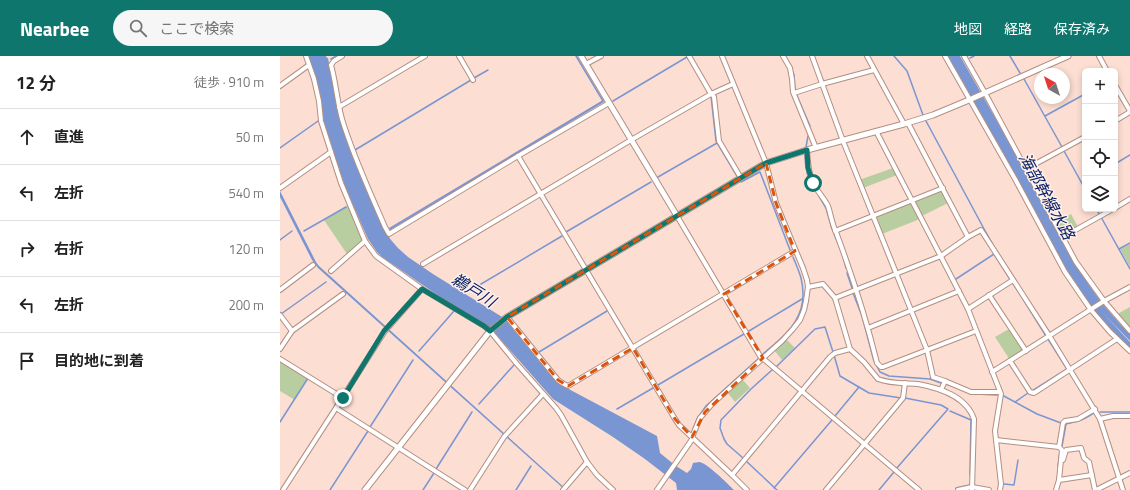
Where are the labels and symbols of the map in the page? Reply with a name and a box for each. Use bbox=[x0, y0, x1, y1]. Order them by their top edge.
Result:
north arrow bbox=[1034, 68, 1070, 104]
water label: 海部幹線水路 bbox=[1013, 148, 1082, 246]
route start bbox=[804, 174, 822, 192]
water label: 鵜戸川 bbox=[447, 267, 502, 314]
route end bbox=[334, 389, 352, 407]

